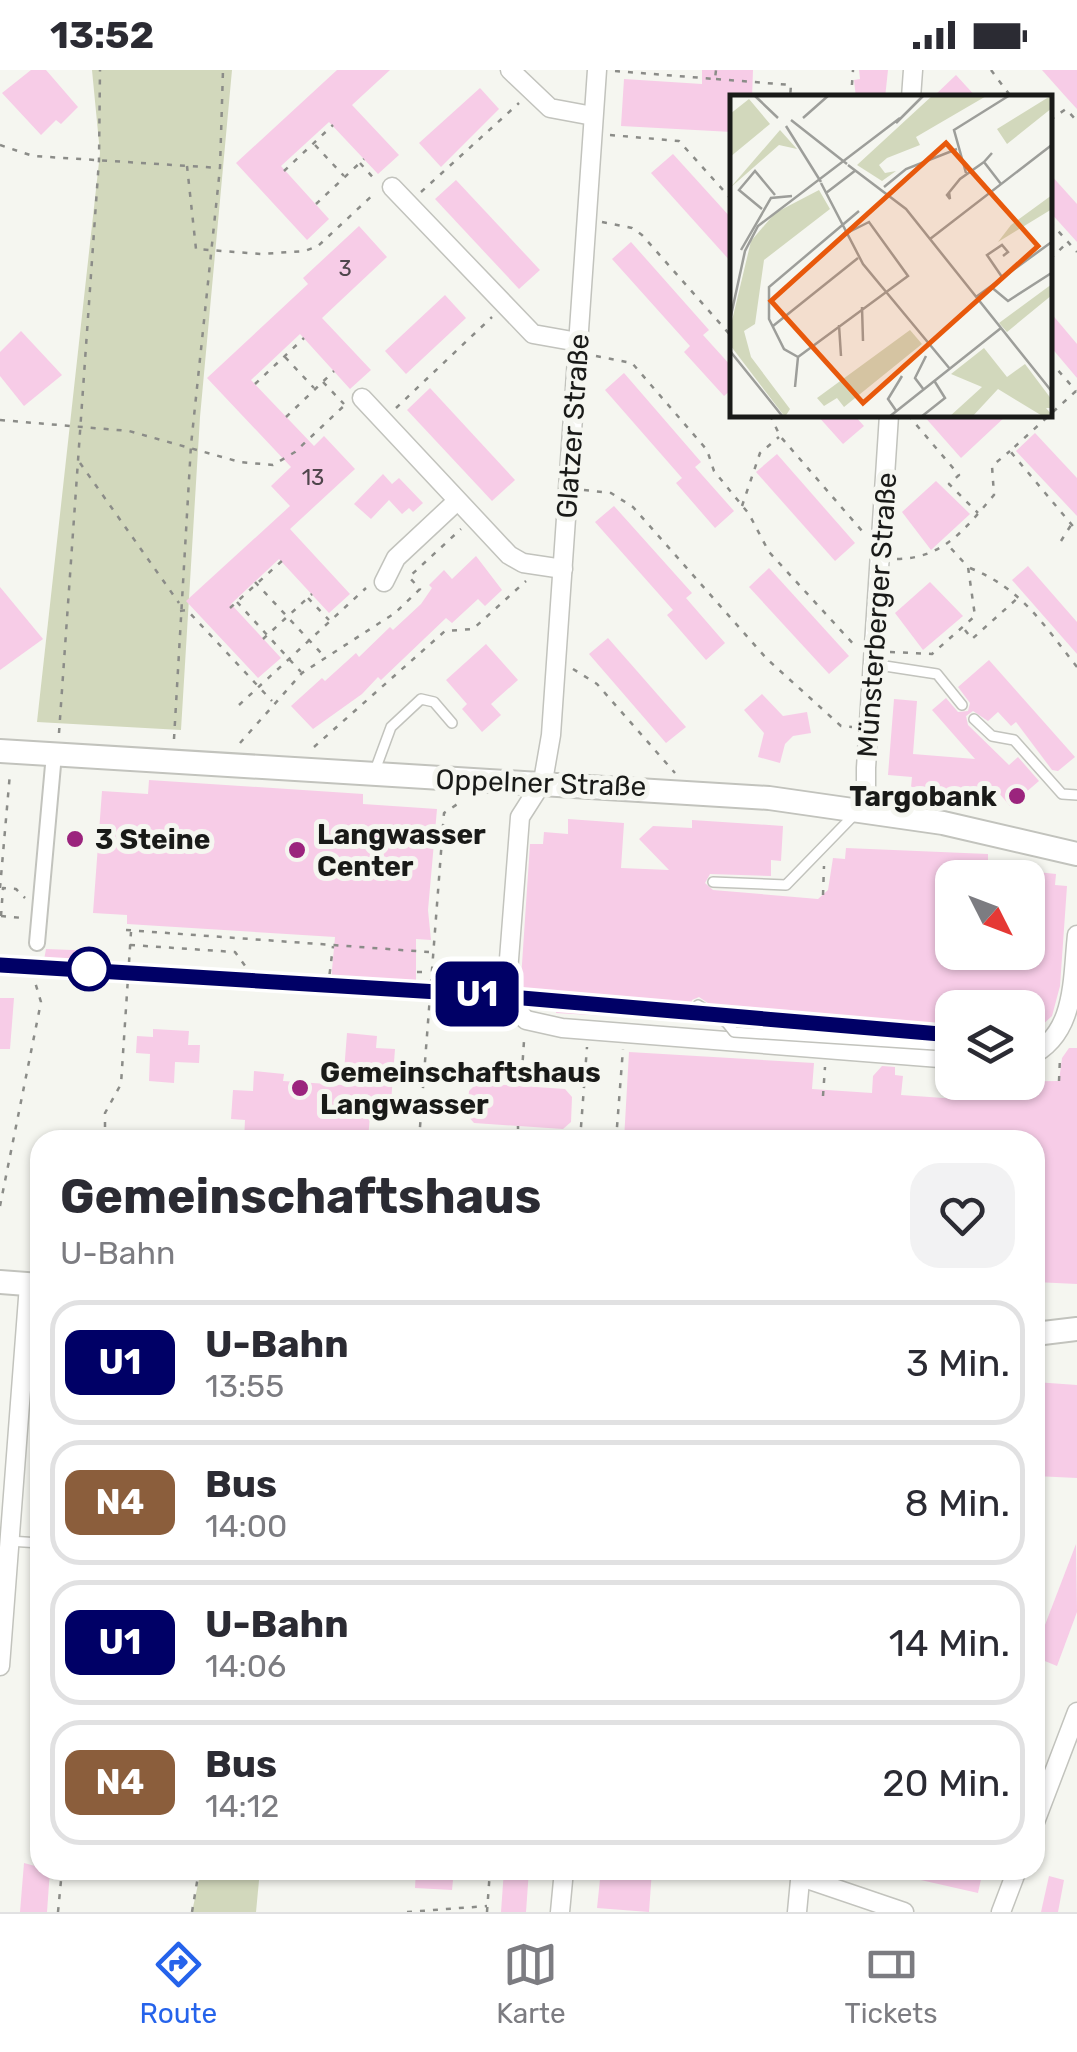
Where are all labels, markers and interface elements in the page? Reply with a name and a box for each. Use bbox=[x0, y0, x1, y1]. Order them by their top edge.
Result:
text: 13:52 bbox=[50, 12, 154, 58]
inset map bbox=[730, 95, 1052, 418]
house number: 3 bbox=[338, 255, 352, 282]
street label: Glatzer Straße bbox=[550, 332, 596, 520]
house number: 13 bbox=[302, 464, 324, 491]
street label: Münsterberger Straße bbox=[851, 471, 903, 759]
street label: Oppelner Straße bbox=[435, 763, 647, 803]
place label: Targobank bbox=[849, 780, 998, 813]
marker: Targobank bbox=[1006, 785, 1028, 807]
place label: Langwasser Center bbox=[317, 818, 486, 883]
place label: 3 Steine bbox=[95, 823, 210, 856]
marker: 3 Steine bbox=[64, 828, 86, 850]
marker: Langwasser Center bbox=[286, 839, 308, 861]
north arrow bbox=[935, 860, 1045, 970]
map controls bbox=[935, 860, 1045, 1100]
unlabelled marker bbox=[68, 948, 110, 990]
line badge: U1 bbox=[432, 962, 522, 1026]
text: U1 bbox=[456, 973, 498, 1015]
button: layers bbox=[935, 990, 1045, 1100]
place label: Gemeinschaftshaus Langwasser bbox=[320, 1056, 601, 1121]
marker: Gemeinschaftshaus Langwasser bbox=[289, 1077, 311, 1099]
button: heart bbox=[910, 1163, 1015, 1268]
text: Gemeinschaftshaus bbox=[60, 1168, 541, 1225]
text: U-Bahn bbox=[60, 1234, 175, 1272]
text: U-Bahn bbox=[205, 1321, 349, 1367]
text: 3 Min. bbox=[906, 1340, 1010, 1386]
text: U1 bbox=[99, 1341, 141, 1383]
text: 13:55 bbox=[205, 1367, 284, 1405]
text: Bus bbox=[205, 1461, 277, 1507]
text: 8 Min. bbox=[905, 1480, 1010, 1526]
text: N4 bbox=[95, 1481, 145, 1523]
text: 14:00 bbox=[205, 1507, 287, 1545]
text: U-Bahn bbox=[205, 1601, 349, 1647]
text: 14 Min. bbox=[889, 1620, 1010, 1666]
text: U1 bbox=[99, 1621, 141, 1663]
text: 14:06 bbox=[205, 1647, 286, 1685]
text: Bus bbox=[205, 1741, 277, 1787]
text: 20 Min. bbox=[882, 1760, 1010, 1806]
text: N4 bbox=[95, 1761, 145, 1803]
text: 14:12 bbox=[205, 1787, 279, 1825]
tab: Route bbox=[139, 1937, 217, 2030]
tab: Karte bbox=[496, 1937, 566, 2030]
tab: Tickets bbox=[845, 1937, 938, 2030]

